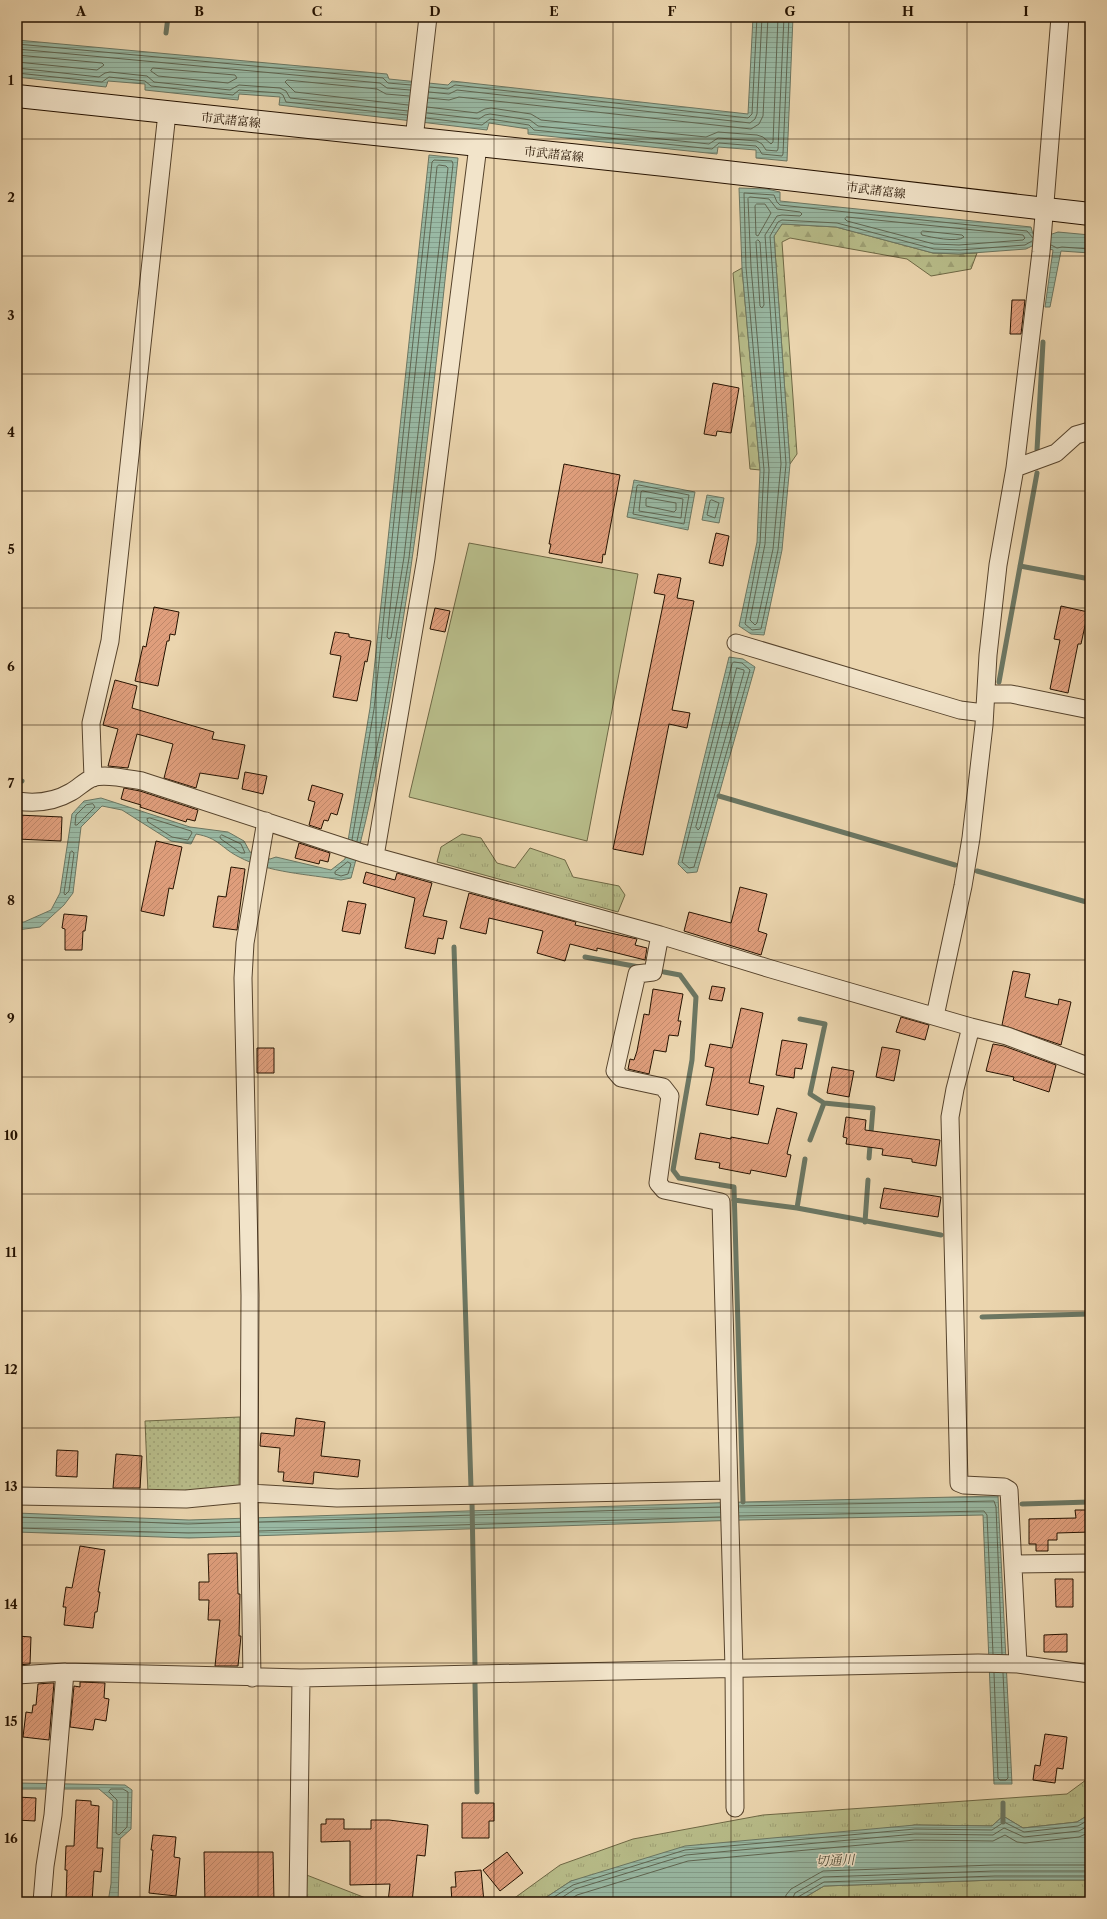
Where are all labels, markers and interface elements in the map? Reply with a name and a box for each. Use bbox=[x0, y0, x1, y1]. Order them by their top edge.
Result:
text: A bbox=[75, 3, 87, 19]
text: B bbox=[194, 3, 204, 19]
text: C bbox=[312, 3, 322, 19]
text: D bbox=[429, 3, 441, 19]
text: E bbox=[549, 3, 559, 19]
text: F bbox=[668, 3, 677, 19]
text: G bbox=[784, 3, 796, 19]
text: H bbox=[902, 3, 914, 19]
text: I bbox=[1023, 3, 1029, 19]
text: 1 bbox=[8, 72, 14, 88]
street label: 市武諸富線 bbox=[200, 109, 262, 131]
street label: 市武諸富線 bbox=[523, 143, 585, 165]
street label: 市武諸富線 bbox=[845, 179, 907, 201]
text: 2 bbox=[7, 189, 15, 205]
text: 3 bbox=[7, 307, 15, 323]
text: 4 bbox=[7, 424, 15, 440]
text: 5 bbox=[7, 541, 15, 557]
text: 6 bbox=[7, 658, 15, 674]
text: 7 bbox=[8, 775, 15, 791]
text: 8 bbox=[7, 892, 15, 908]
text: 9 bbox=[7, 1010, 15, 1026]
text: 10 bbox=[4, 1127, 18, 1143]
text: 11 bbox=[5, 1244, 17, 1260]
text: 12 bbox=[4, 1361, 18, 1377]
text: 13 bbox=[4, 1478, 18, 1494]
text: 14 bbox=[4, 1596, 18, 1612]
text: 15 bbox=[4, 1713, 18, 1729]
text: 16 bbox=[4, 1830, 18, 1846]
water label: 切通川 bbox=[815, 1851, 857, 1869]

